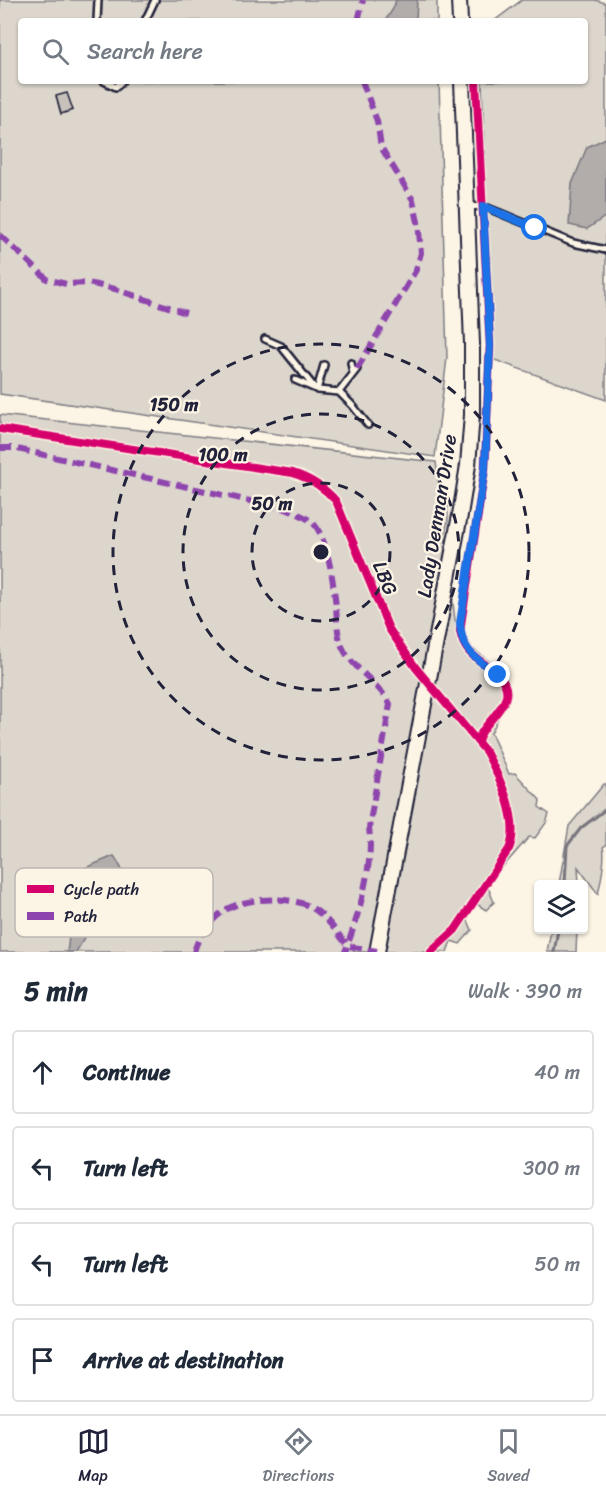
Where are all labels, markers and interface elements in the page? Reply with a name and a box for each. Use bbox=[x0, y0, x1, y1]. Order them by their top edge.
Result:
search box bbox=[18, 18, 588, 84]
text: Search here bbox=[87, 32, 203, 71]
icon: search bbox=[39, 35, 72, 68]
route start bbox=[521, 214, 547, 240]
text: 150 m bbox=[150, 389, 198, 421]
street label: Lady Denman Drive bbox=[407, 432, 467, 600]
text: 100 m bbox=[199, 439, 248, 471]
text: 50 m bbox=[252, 488, 293, 520]
centre of rings bbox=[311, 542, 331, 562]
street label: LBG bbox=[362, 555, 408, 601]
route end bbox=[484, 661, 510, 687]
legend bbox=[15, 868, 213, 937]
text: Cycle path bbox=[64, 875, 139, 904]
map controls bbox=[534, 880, 588, 934]
button: layers bbox=[534, 880, 588, 934]
text: Path bbox=[64, 902, 97, 931]
text: 5 min bbox=[24, 968, 88, 1014]
text: Walk · 390 m bbox=[468, 974, 582, 1009]
text: Continue bbox=[83, 1053, 171, 1092]
text: 40 m bbox=[534, 1055, 580, 1090]
icon: ahead bbox=[26, 1056, 59, 1089]
text: Turn left bbox=[83, 1149, 168, 1188]
text: 300 m bbox=[523, 1151, 580, 1186]
icon: left bbox=[26, 1152, 59, 1185]
text: Turn left bbox=[83, 1245, 168, 1284]
text: 50 m bbox=[535, 1247, 580, 1282]
icon: left bbox=[26, 1248, 59, 1281]
text: Arrive at destination bbox=[83, 1341, 284, 1380]
icon: arrive bbox=[26, 1344, 59, 1377]
tab: Map bbox=[77, 1425, 110, 1490]
tab: Directions bbox=[263, 1425, 334, 1490]
tab: Saved bbox=[487, 1425, 529, 1490]

